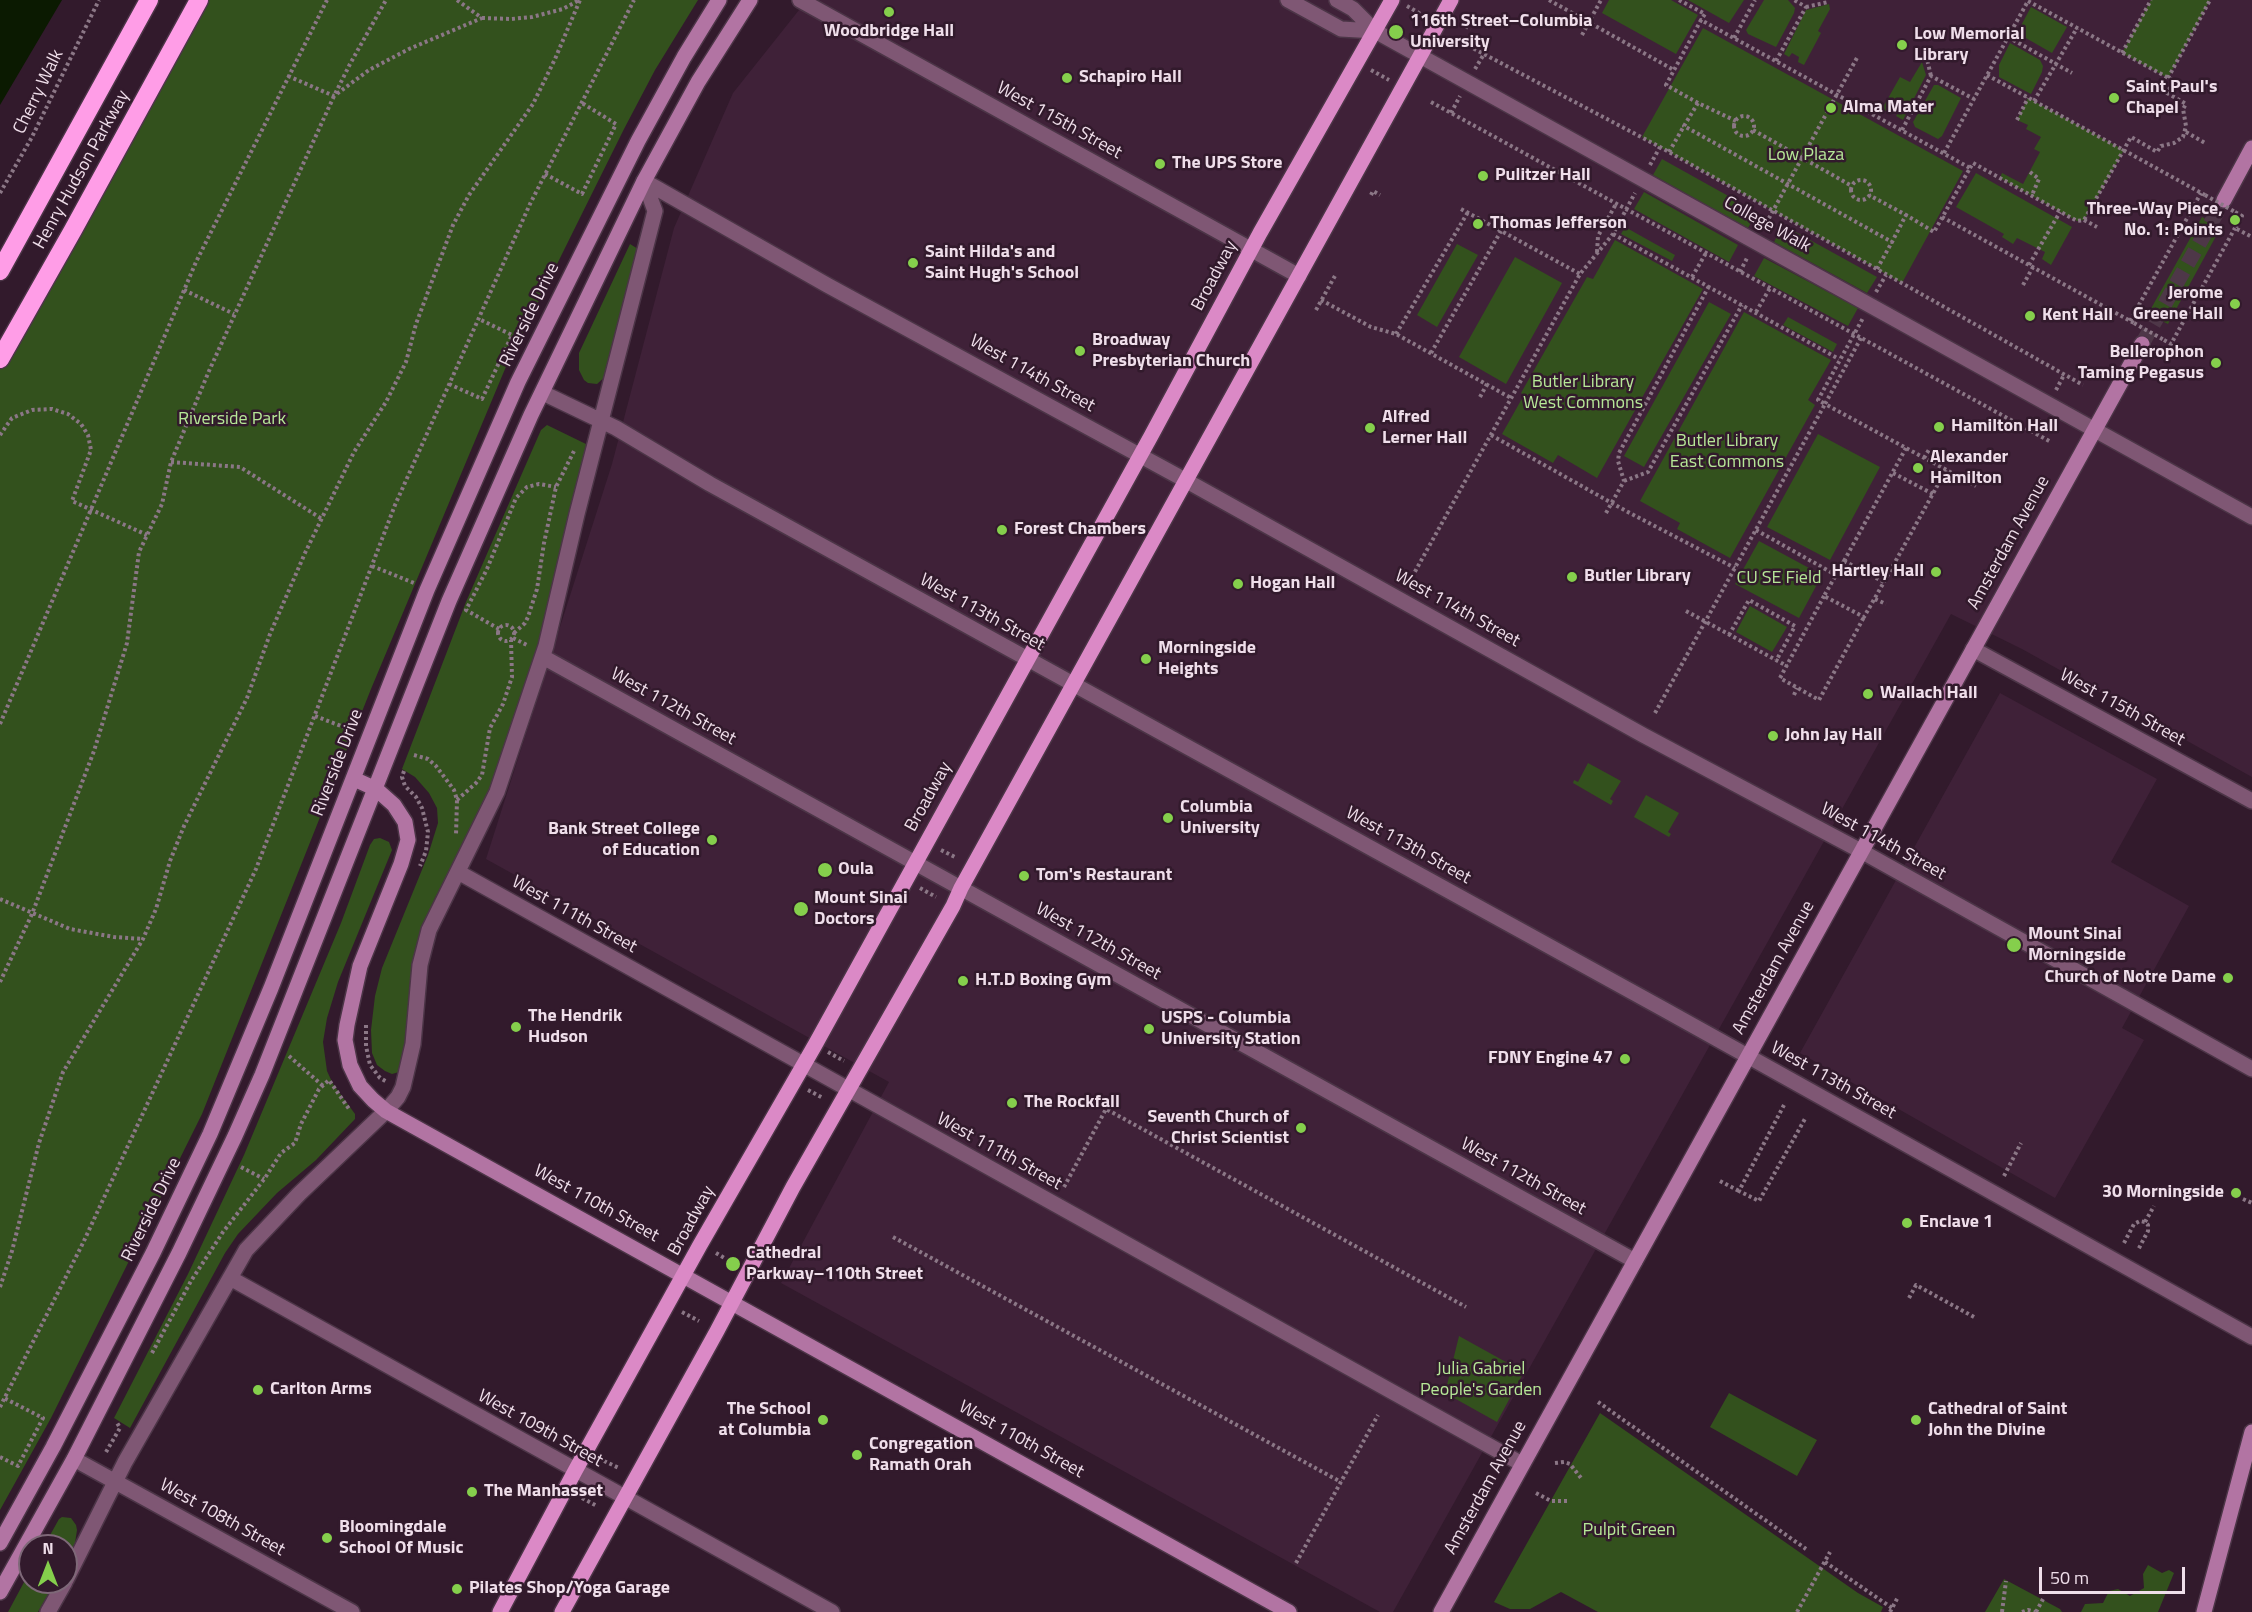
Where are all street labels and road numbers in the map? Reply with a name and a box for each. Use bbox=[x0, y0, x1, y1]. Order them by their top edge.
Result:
street label: Cherry Walk bbox=[9, 46, 69, 138]
street label: West 115th Street bbox=[993, 78, 1125, 164]
street label: Henry Hudson Parkway bbox=[29, 87, 135, 253]
street label: College Walk bbox=[1720, 192, 1814, 258]
street label: Broadway bbox=[1188, 237, 1242, 315]
street label: Riverside Drive bbox=[496, 259, 564, 371]
street label: West 114th Street bbox=[966, 331, 1098, 417]
street label: Amsterdam Avenue bbox=[1963, 472, 2055, 614]
street label: West 114th Street bbox=[1391, 566, 1523, 652]
street label: West 113th Street bbox=[916, 570, 1048, 656]
street label: West 112th Street bbox=[607, 664, 739, 750]
street label: West 115th Street bbox=[2056, 665, 2188, 751]
street label: Riverside Drive bbox=[308, 706, 368, 820]
street label: Broadway bbox=[901, 758, 957, 836]
street label: West 114th Street bbox=[1817, 799, 1949, 885]
street label: West 113th Street bbox=[1342, 803, 1474, 889]
street label: West 111th Street bbox=[508, 872, 640, 958]
street label: Amsterdam Avenue bbox=[1728, 897, 1820, 1039]
street label: West 112th Street bbox=[1032, 899, 1164, 985]
street label: West 113th Street bbox=[1767, 1038, 1899, 1124]
street label: West 111th Street bbox=[933, 1109, 1065, 1195]
street label: West 112th Street bbox=[1457, 1134, 1589, 1220]
street label: Riverside Drive bbox=[118, 1154, 186, 1266]
street label: West 110th Street bbox=[530, 1161, 662, 1247]
street label: Broadway bbox=[664, 1182, 720, 1260]
street label: West 109th Street bbox=[474, 1386, 606, 1472]
street label: West 110th Street bbox=[955, 1397, 1087, 1483]
street label: Amsterdam Avenue bbox=[1440, 1417, 1532, 1559]
street label: West 108th Street bbox=[156, 1475, 288, 1561]

